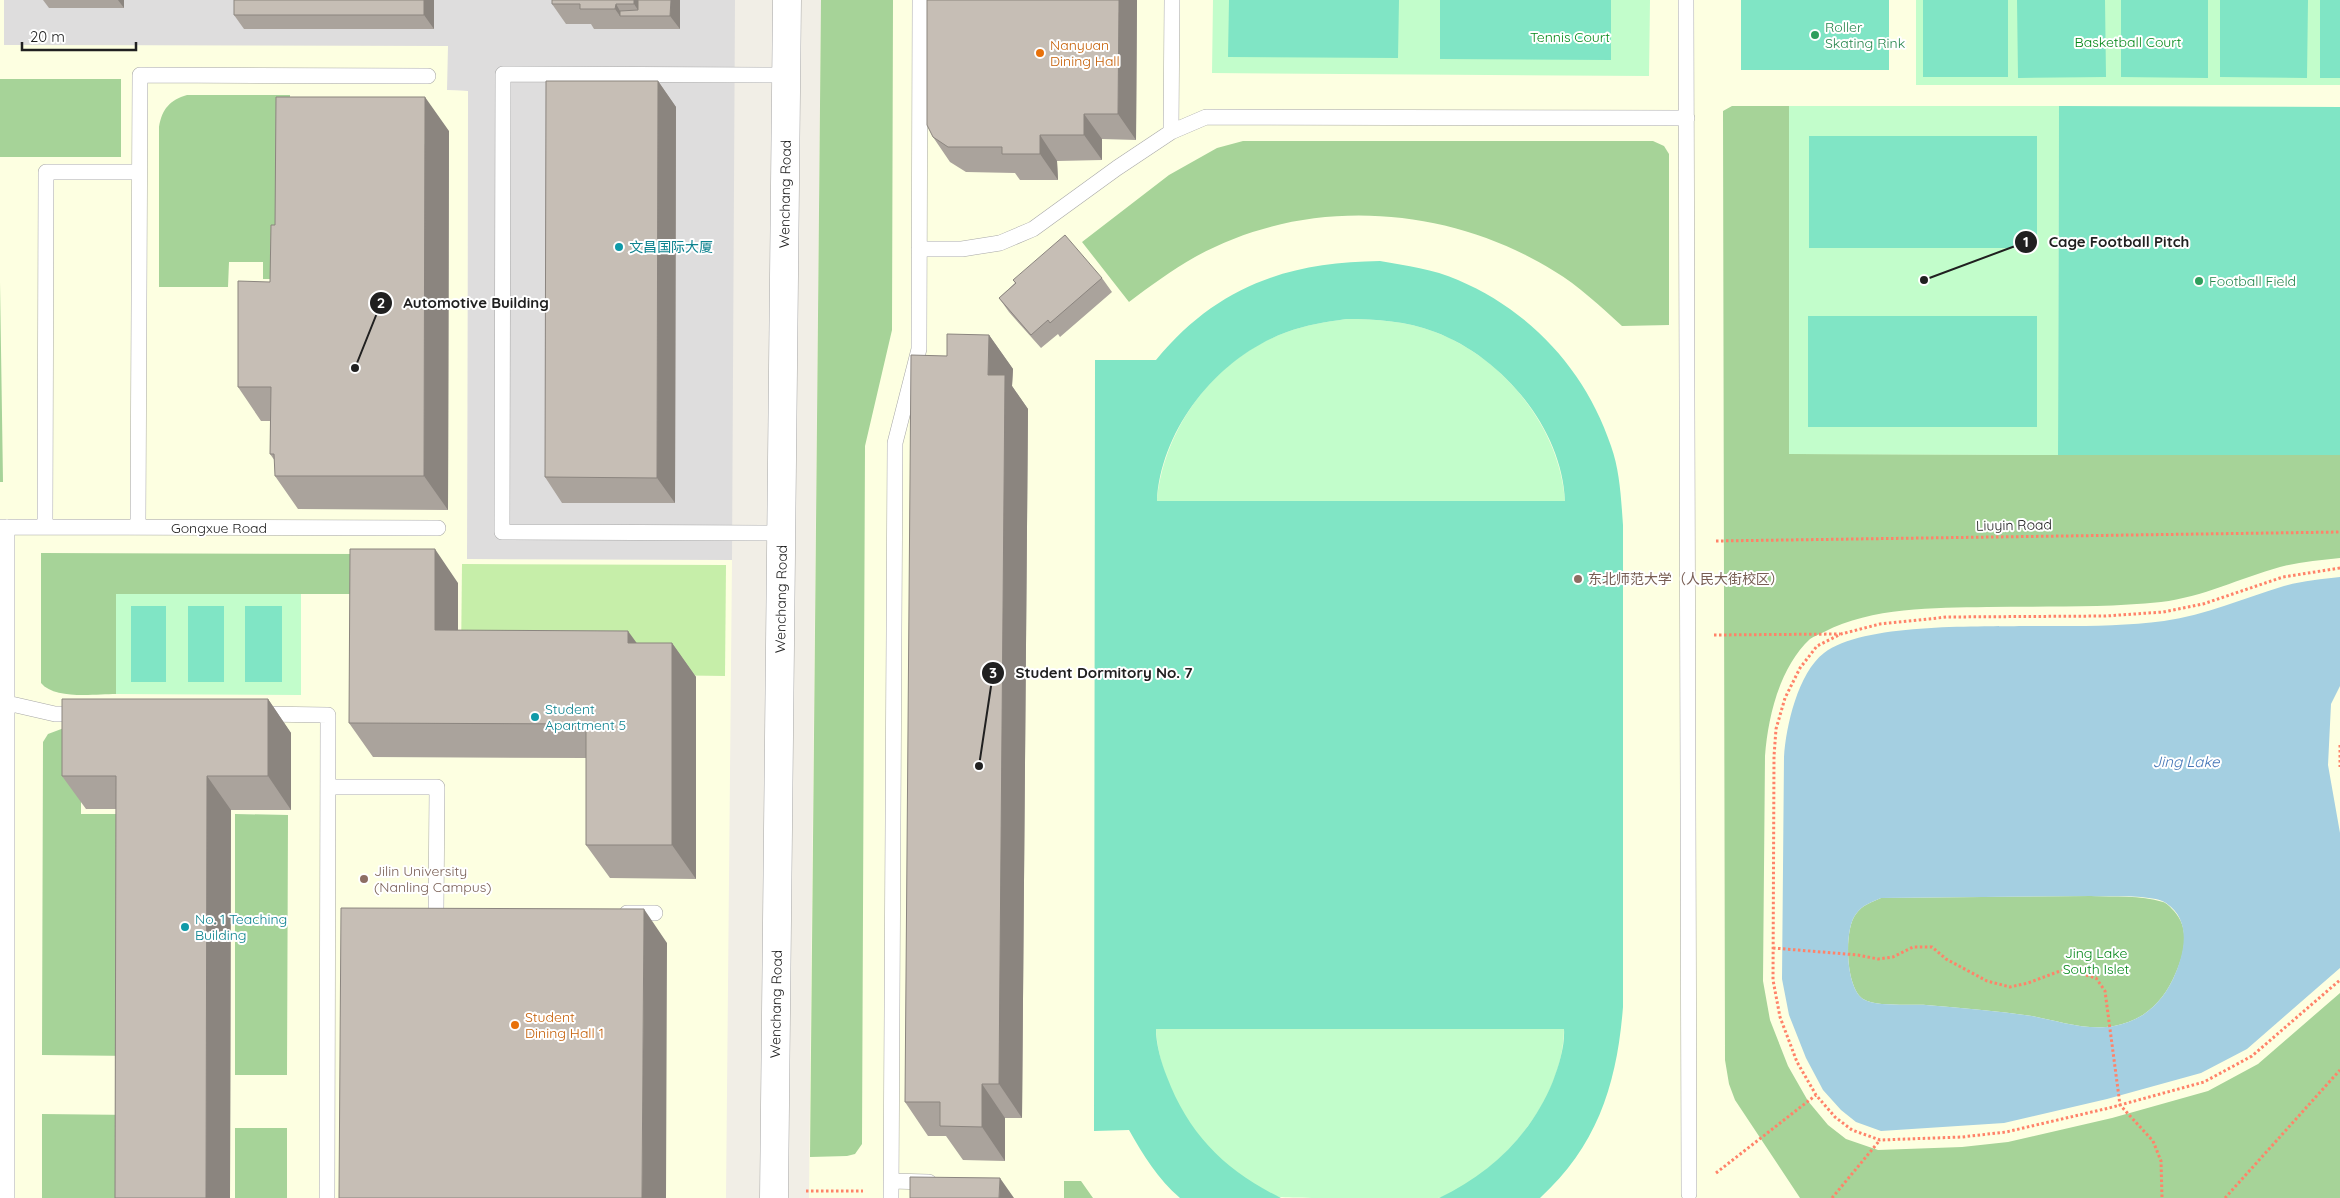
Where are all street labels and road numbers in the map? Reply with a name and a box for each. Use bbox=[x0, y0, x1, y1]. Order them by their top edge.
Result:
street label: Wenchang Road bbox=[775, 140, 795, 248]
street label: Liuyin Road bbox=[1976, 515, 2052, 535]
street label: Gongxue Road bbox=[171, 519, 267, 537]
street label: Wenchang Road bbox=[771, 545, 791, 653]
street label: Wenchang Road bbox=[766, 950, 786, 1058]

